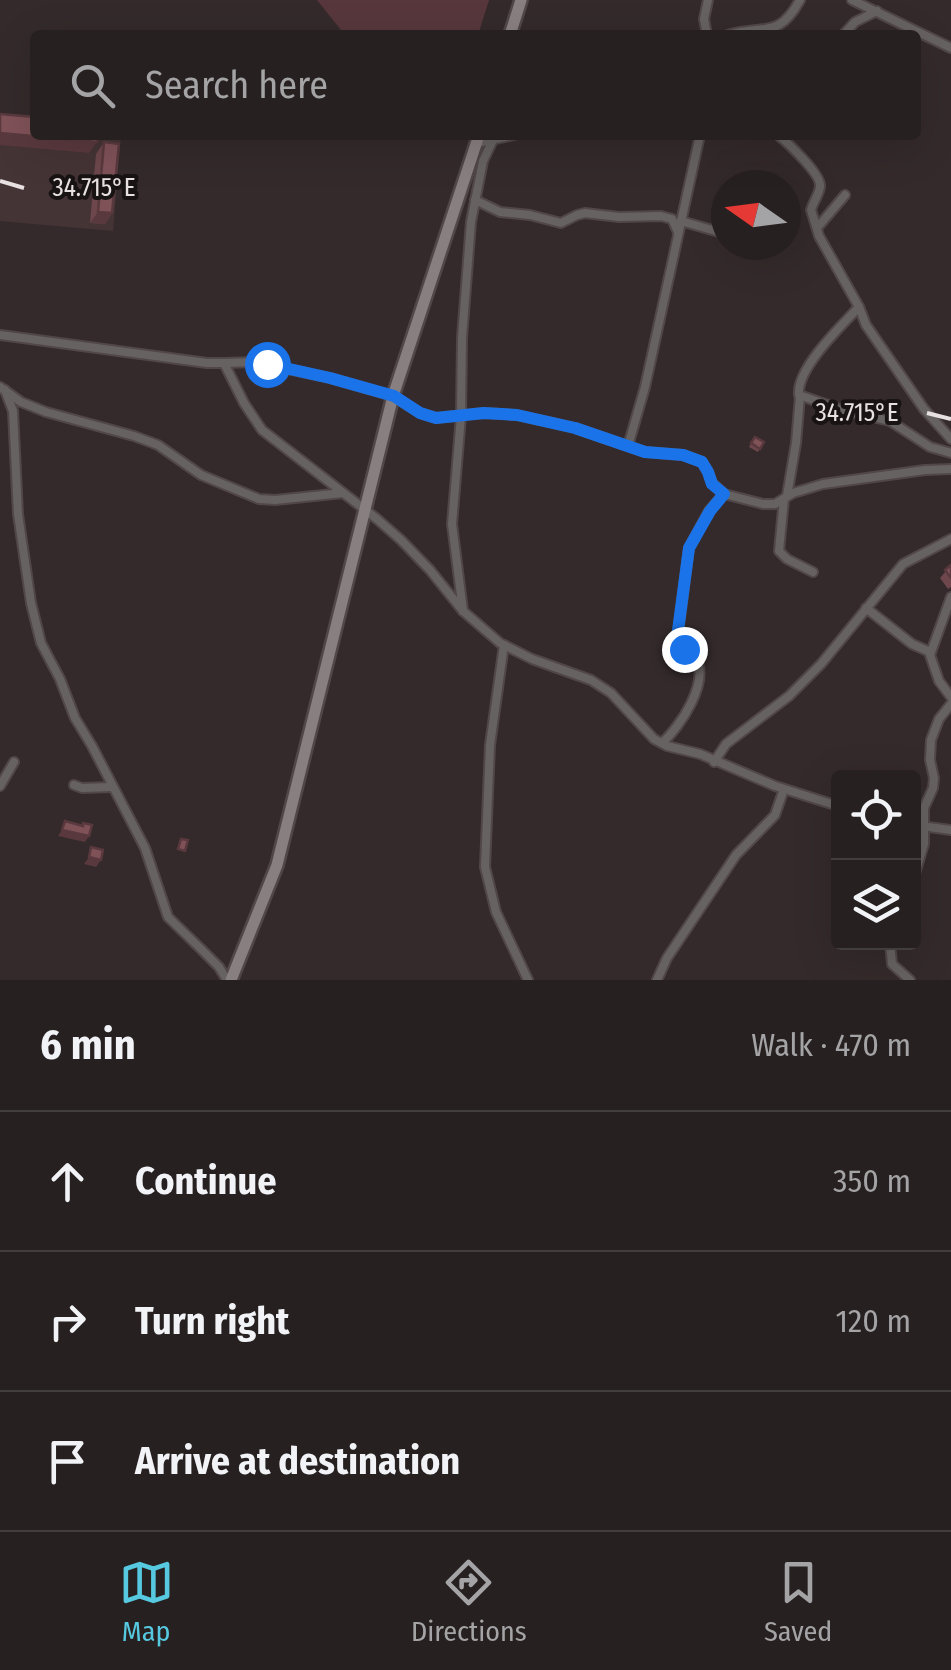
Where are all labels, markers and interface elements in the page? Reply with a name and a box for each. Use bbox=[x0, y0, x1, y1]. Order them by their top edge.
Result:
search box bbox=[30, 30, 921, 140]
icon: search bbox=[65, 58, 120, 113]
text: Search here bbox=[145, 62, 328, 108]
north arrow bbox=[711, 170, 801, 260]
text: 34.715°E bbox=[53, 173, 135, 203]
route start bbox=[245, 342, 291, 388]
text: 34.715°E bbox=[816, 398, 898, 428]
route end bbox=[662, 627, 708, 673]
map controls bbox=[831, 770, 921, 950]
button: locate bbox=[831, 770, 921, 860]
button: layers bbox=[831, 860, 921, 950]
text: 6 min bbox=[40, 1020, 136, 1070]
text: Walk · 470 m bbox=[751, 1026, 911, 1064]
icon: ahead bbox=[40, 1154, 95, 1209]
text: Continue bbox=[135, 1158, 276, 1204]
text: 350 m bbox=[833, 1162, 911, 1200]
icon: right bbox=[40, 1294, 95, 1349]
text: Turn right bbox=[135, 1298, 289, 1344]
text: 120 m bbox=[836, 1302, 911, 1340]
icon: arrive bbox=[40, 1434, 95, 1489]
text: Arrive at destination bbox=[135, 1438, 460, 1484]
tab: Map bbox=[119, 1555, 174, 1648]
tab: Directions bbox=[411, 1555, 527, 1648]
tab: Saved bbox=[764, 1555, 832, 1648]

